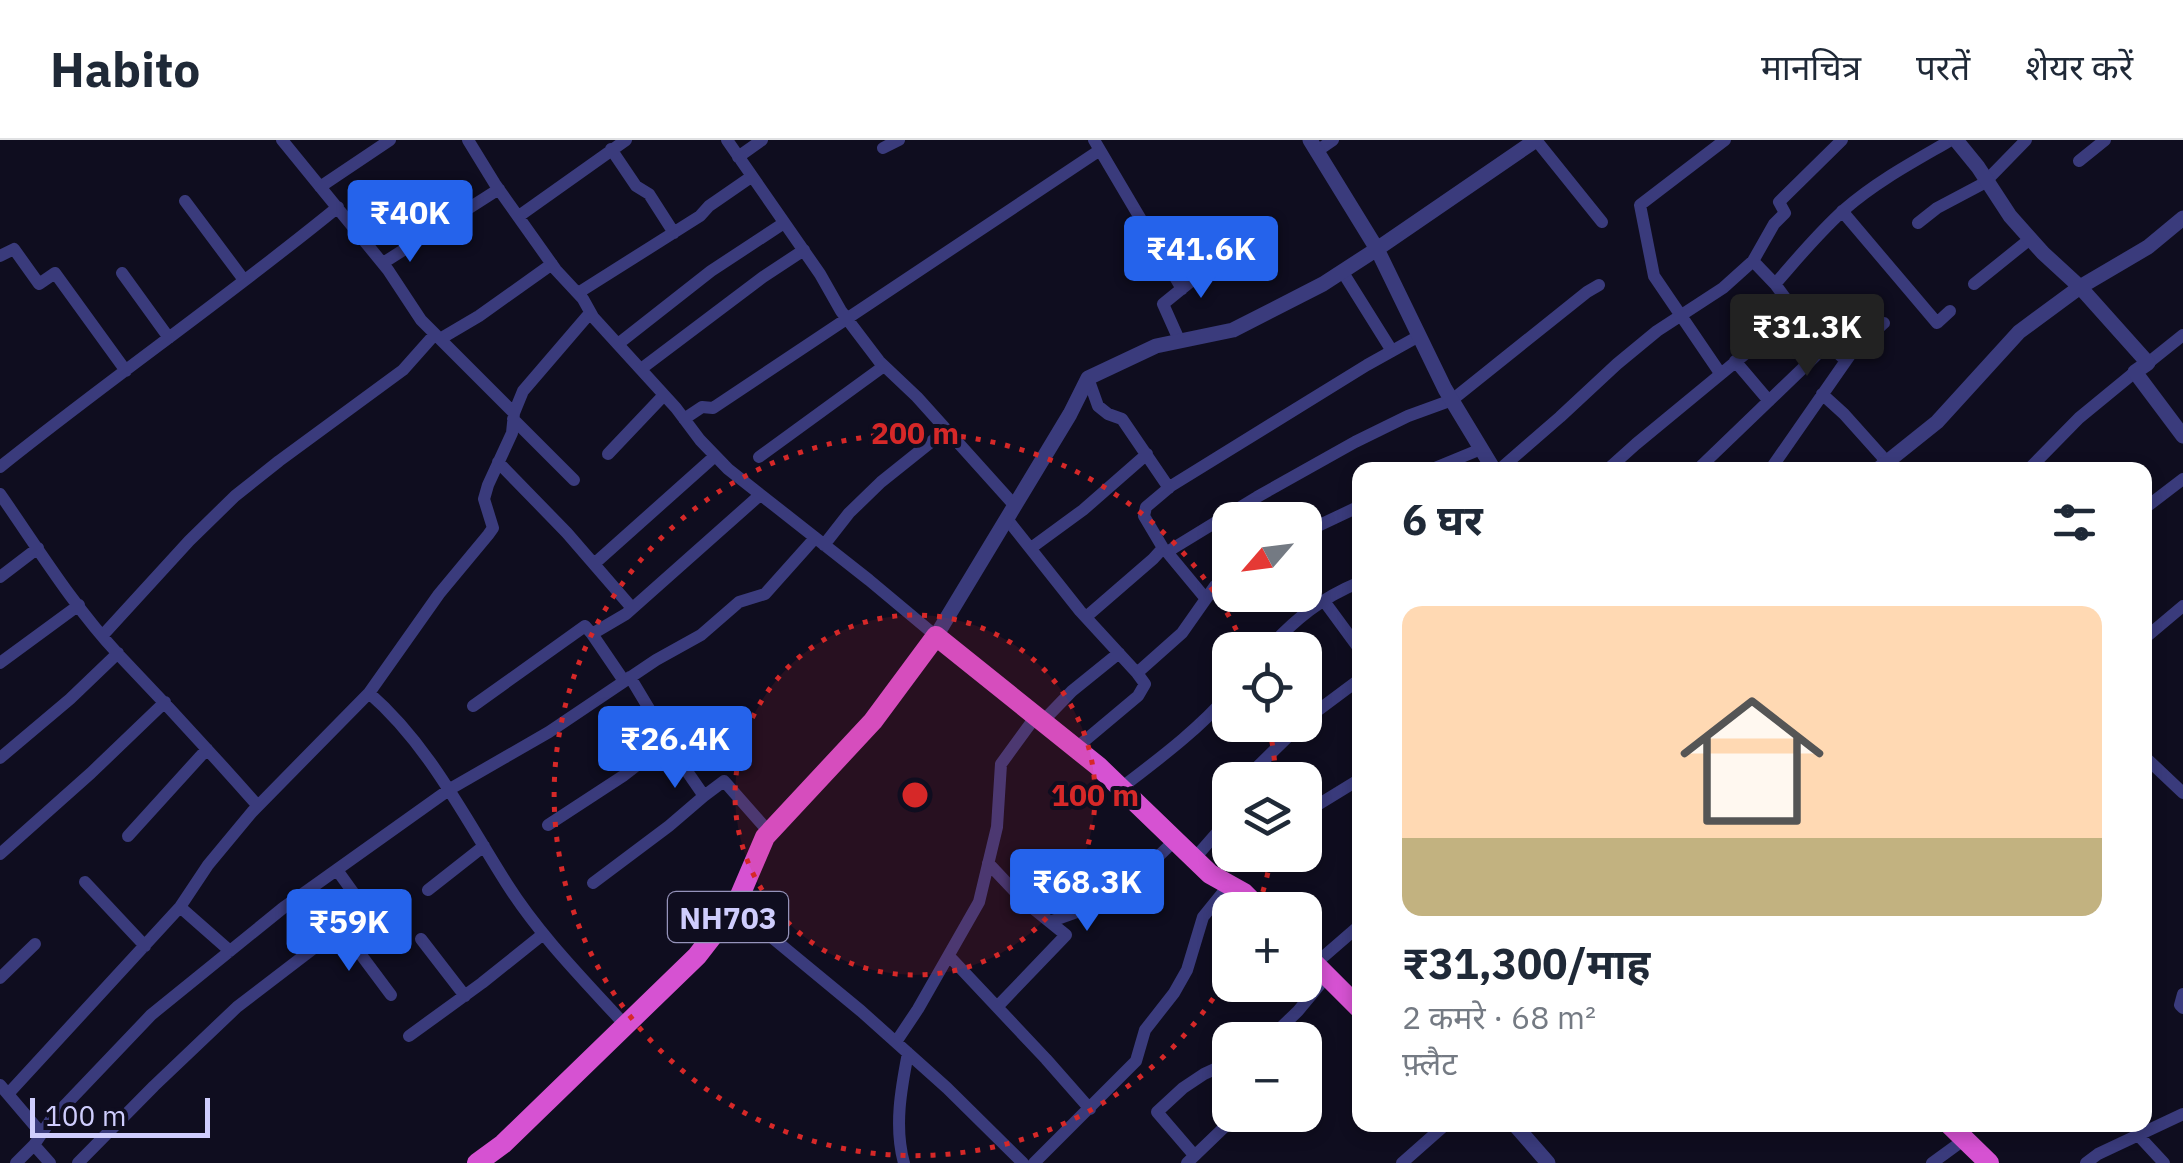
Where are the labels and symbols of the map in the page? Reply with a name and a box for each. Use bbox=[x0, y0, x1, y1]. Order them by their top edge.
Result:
pin: ₹40K bbox=[351, 180, 469, 265]
pin: ₹41.6K bbox=[1120, 216, 1282, 301]
pin: ₹31.3K bbox=[1726, 294, 1888, 379]
text: 200 m bbox=[871, 413, 959, 452]
north arrow bbox=[1212, 502, 1322, 612]
pin: ₹26.4K bbox=[594, 706, 756, 791]
text: 100 m bbox=[1051, 775, 1139, 814]
centre of rings bbox=[897, 777, 933, 813]
pin: ₹68.3K bbox=[1006, 849, 1168, 934]
pin: ₹59K bbox=[290, 889, 408, 974]
road number: NH703 bbox=[668, 892, 788, 942]
scale bar bbox=[30, 1093, 210, 1138]

